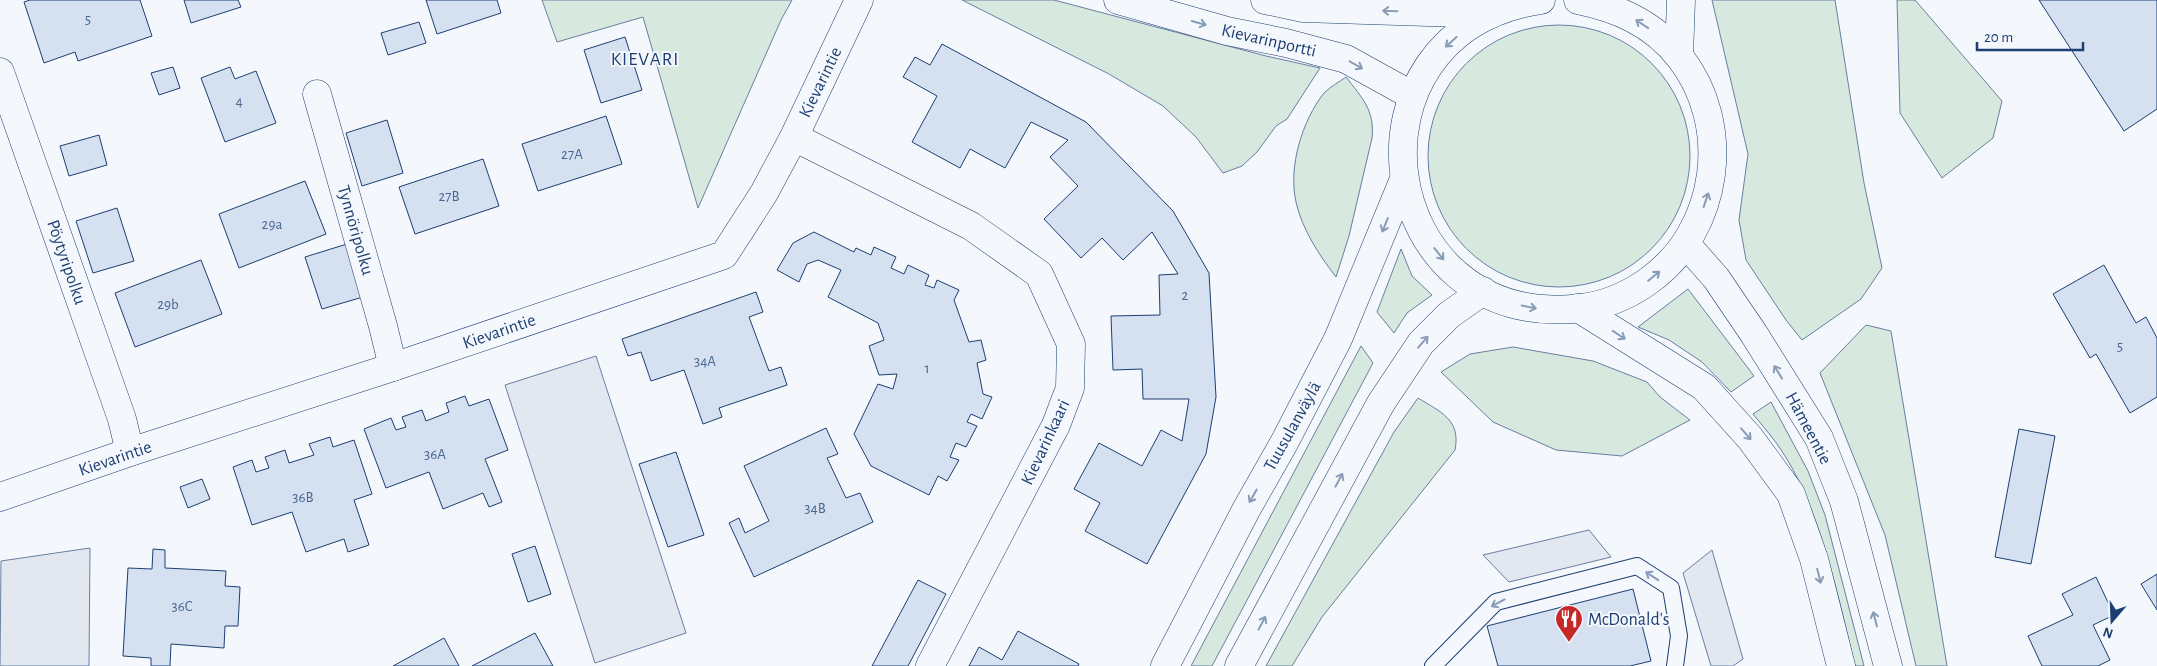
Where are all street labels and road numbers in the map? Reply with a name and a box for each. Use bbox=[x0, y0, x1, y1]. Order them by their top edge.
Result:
street label: Kievarinportti bbox=[1220, 21, 1318, 61]
street label: Kievarintie bbox=[796, 44, 846, 120]
street label: Tynnöripolku bbox=[334, 183, 376, 277]
street label: Pöytyripolku bbox=[43, 218, 89, 307]
street label: Kievarintie bbox=[461, 311, 538, 353]
street label: Tuusulanväylä bbox=[1261, 379, 1325, 474]
street label: Hämeentie bbox=[1782, 389, 1835, 467]
street label: Kievarinkaari bbox=[1018, 397, 1073, 488]
street label: Kievarintie bbox=[77, 438, 154, 480]

